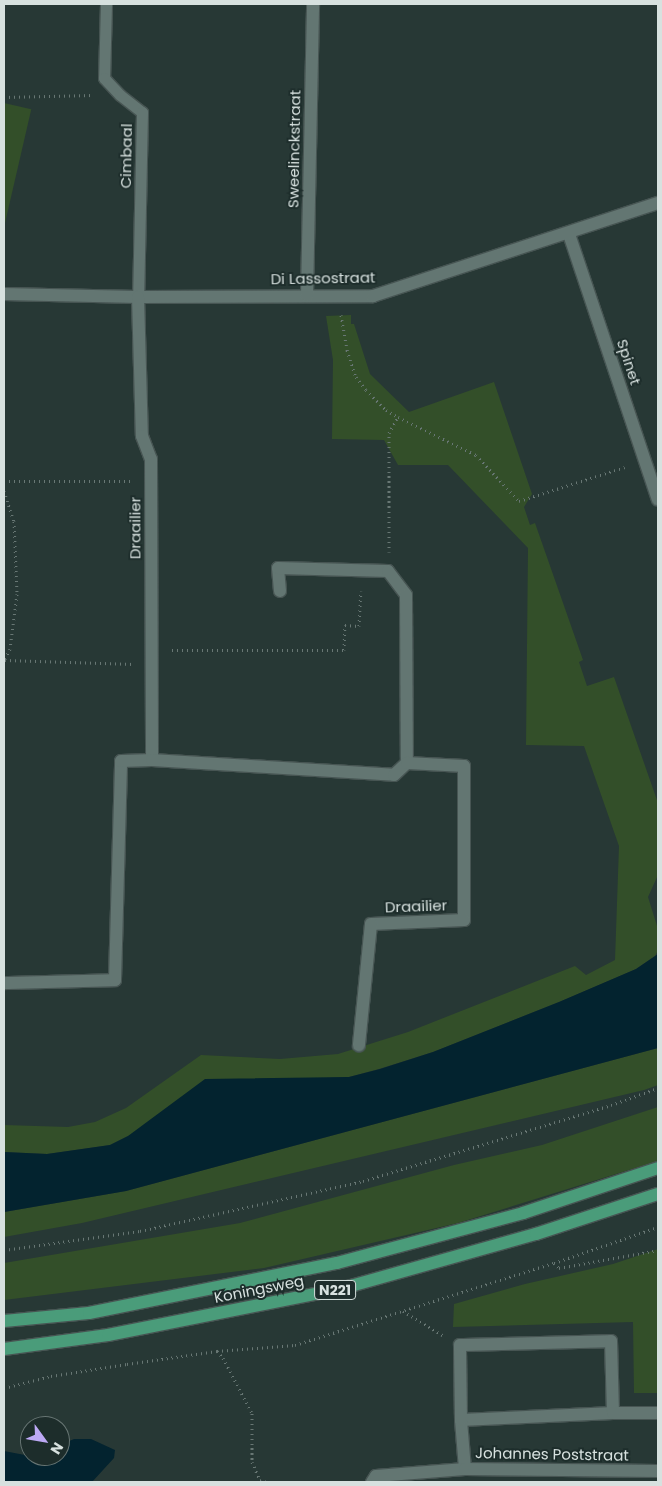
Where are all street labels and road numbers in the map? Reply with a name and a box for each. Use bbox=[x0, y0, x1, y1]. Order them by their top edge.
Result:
street label: Sweelinckstraat bbox=[284, 90, 304, 208]
street label: Cimbaal bbox=[116, 123, 136, 189]
street label: Di Lassostraat bbox=[270, 268, 376, 288]
street label: Spinet bbox=[613, 337, 645, 387]
street label: Draailier bbox=[126, 497, 144, 559]
street label: Draailier bbox=[384, 896, 448, 916]
street label: Koningsweg bbox=[213, 1271, 305, 1307]
road number: N221 bbox=[314, 1278, 356, 1302]
street label: Johannes Poststraat bbox=[475, 1444, 629, 1464]

